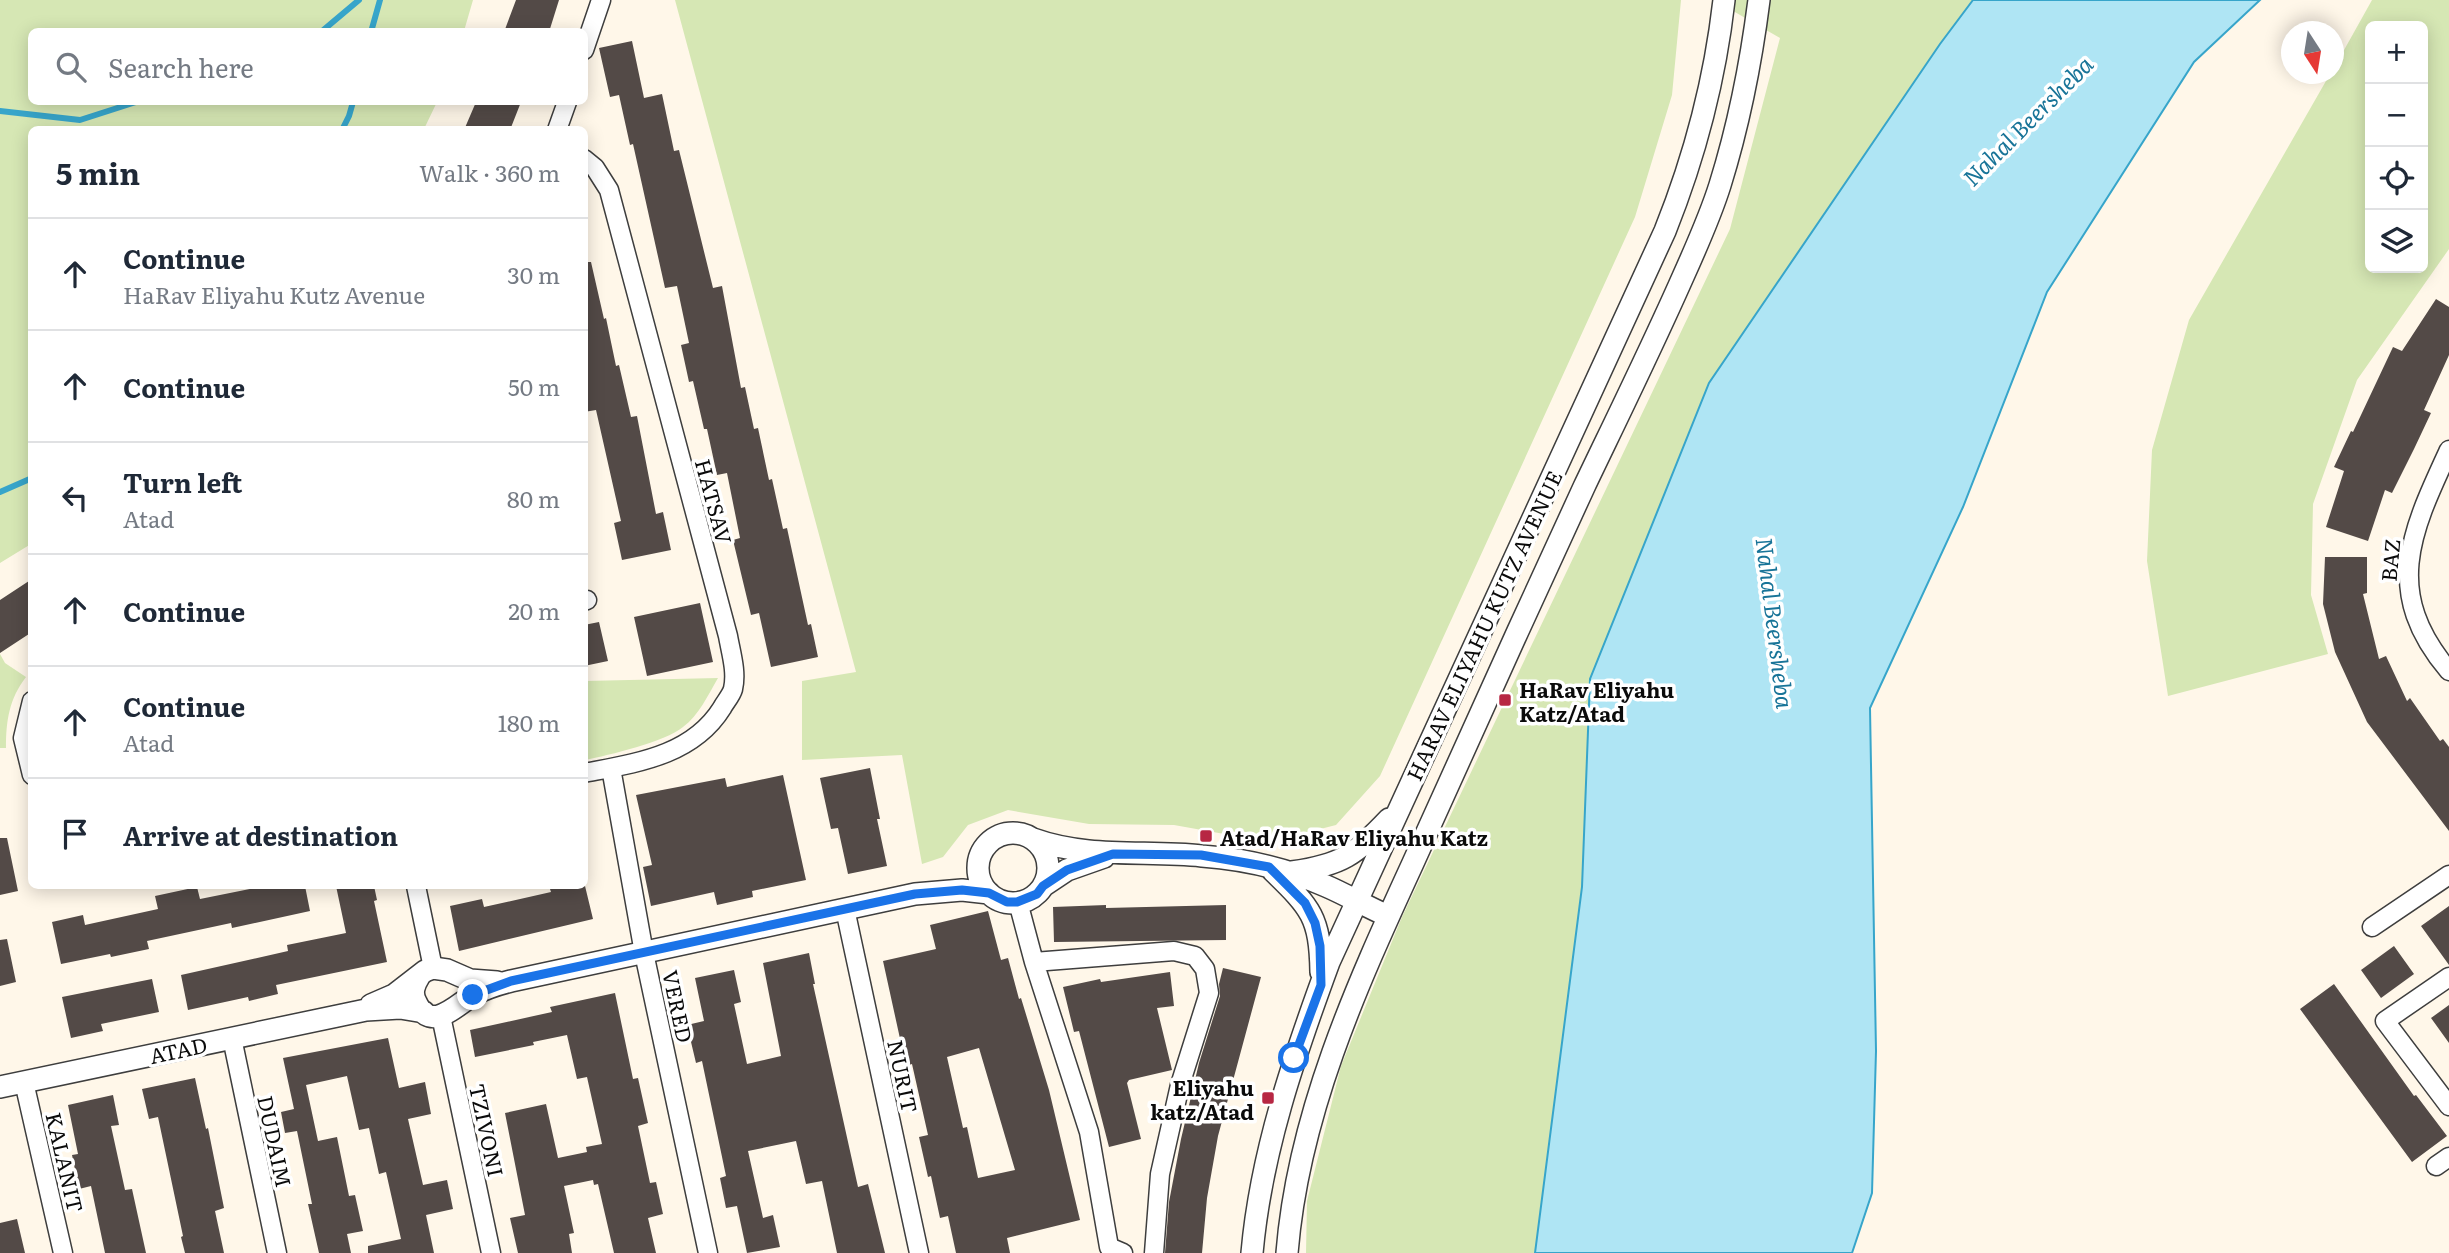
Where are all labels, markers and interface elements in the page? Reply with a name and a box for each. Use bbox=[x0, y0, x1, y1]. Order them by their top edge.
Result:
north arrow bbox=[2281, 21, 2344, 84]
map controls bbox=[2365, 21, 2428, 273]
button: + bbox=[2365, 21, 2428, 84]
search box bbox=[28, 28, 588, 105]
text: Search here bbox=[108, 47, 254, 86]
water label: Nahal Beersheba bbox=[1954, 47, 2100, 193]
icon: search bbox=[52, 48, 90, 86]
button: − bbox=[2365, 84, 2428, 147]
button: locate bbox=[2365, 147, 2428, 210]
text: 5 min bbox=[56, 150, 140, 194]
text: Walk · 360 m bbox=[419, 155, 560, 189]
button: layers bbox=[2365, 210, 2428, 273]
text: Continue bbox=[123, 238, 245, 277]
icon: ahead bbox=[56, 255, 94, 293]
text: 30 m bbox=[507, 257, 560, 291]
text: HaRav Eliyahu Kutz Avenue bbox=[123, 277, 425, 311]
icon: ahead bbox=[56, 367, 94, 405]
text: Continue bbox=[123, 367, 245, 406]
text: 50 m bbox=[508, 369, 560, 403]
street label: HATSAV bbox=[689, 455, 741, 547]
text: Turn left bbox=[123, 462, 242, 501]
street label: HARAV ELIYAHU KUTZ AVENUE bbox=[1397, 465, 1569, 785]
icon: left bbox=[56, 479, 94, 517]
text: 80 m bbox=[507, 481, 560, 515]
text: Atad bbox=[123, 501, 174, 535]
water label: Nahal Beersheba bbox=[1749, 536, 1803, 710]
street label: BAZ bbox=[2372, 537, 2406, 583]
icon: ahead bbox=[56, 591, 94, 629]
text: Continue bbox=[123, 591, 245, 630]
text: 20 m bbox=[508, 593, 560, 627]
place label: HaRav Eliyahu Katz/Atad bbox=[1519, 673, 1674, 728]
text: Continue bbox=[123, 686, 245, 725]
marker: HaRav Eliyahu Katz/Atad bbox=[1497, 692, 1513, 708]
icon: ahead bbox=[56, 703, 94, 741]
text: 180 m bbox=[498, 705, 560, 739]
text: Atad bbox=[123, 725, 174, 759]
icon: arrive bbox=[56, 815, 94, 853]
text: Arrive at destination bbox=[123, 815, 398, 854]
place label: Atad/HaRav Eliyahu Katz bbox=[1220, 821, 1488, 852]
marker: Atad/HaRav Eliyahu Katz bbox=[1198, 828, 1214, 844]
street label: VERED bbox=[656, 967, 702, 1045]
route end bbox=[457, 979, 488, 1010]
street label: ATAD bbox=[146, 1028, 210, 1070]
street label: NURIT bbox=[881, 1037, 927, 1115]
route start bbox=[1278, 1042, 1309, 1073]
place label: Eliyahu katz/Atad bbox=[1150, 1071, 1254, 1126]
street label: TZIVONI bbox=[463, 1080, 513, 1180]
marker: Eliyahu katz/Atad bbox=[1260, 1090, 1276, 1106]
street label: DUDAIM bbox=[251, 1092, 301, 1190]
street label: KALANIT bbox=[39, 1109, 93, 1215]

